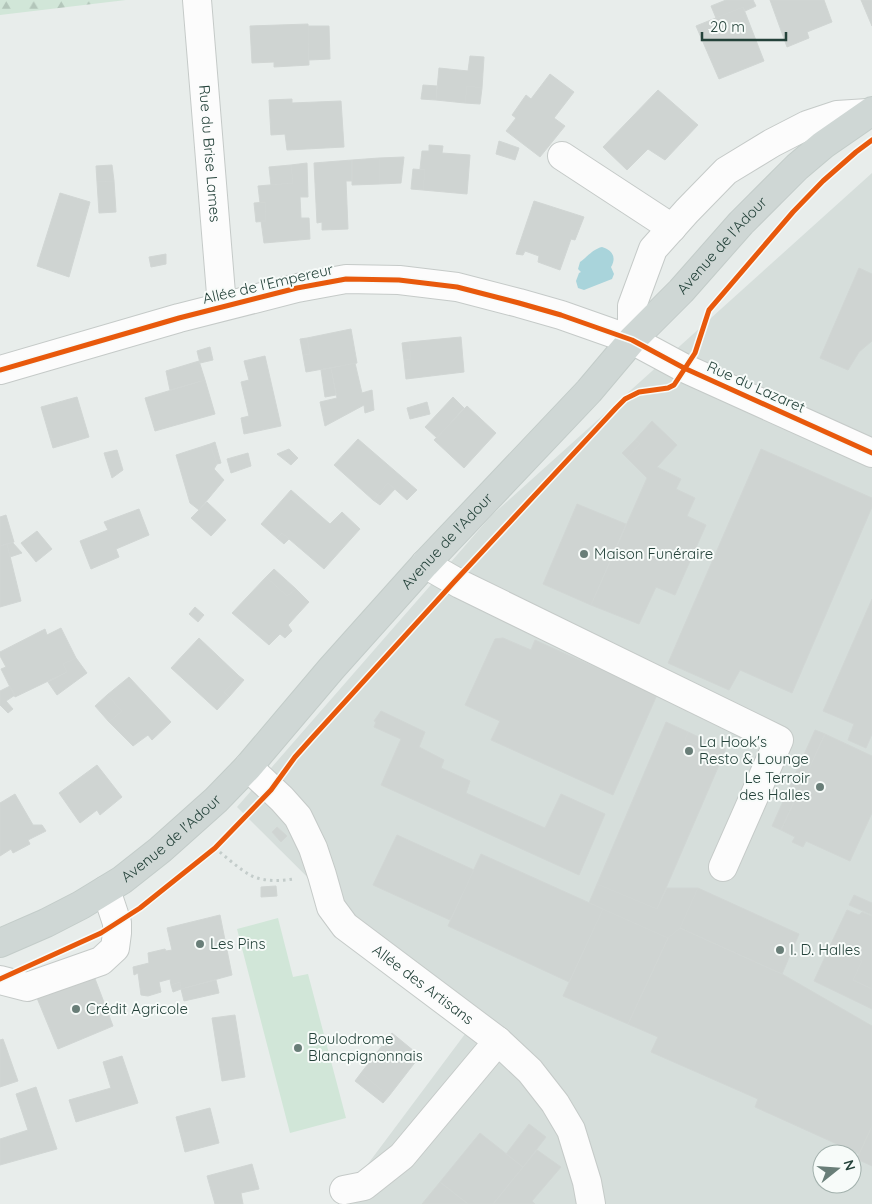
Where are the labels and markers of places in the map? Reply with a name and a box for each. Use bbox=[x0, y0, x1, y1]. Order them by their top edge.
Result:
place label: Maison Funéraire bbox=[594, 544, 713, 563]
marker: Maison Funéraire bbox=[578, 548, 590, 560]
place label: La Hook's Resto & Lounge bbox=[699, 732, 809, 768]
marker: La Hook's Resto & Lounge bbox=[683, 745, 695, 757]
place label: Le Terroir des Halles bbox=[739, 768, 810, 804]
marker: Le Terroir des Halles bbox=[814, 781, 826, 793]
place label: Les Pins bbox=[210, 934, 265, 953]
marker: Les Pins bbox=[194, 938, 206, 950]
place label: I. D. Halles bbox=[790, 940, 860, 959]
marker: I. D. Halles bbox=[774, 944, 786, 956]
place label: Crédit Agricole bbox=[86, 999, 188, 1018]
marker: Crédit Agricole bbox=[70, 1003, 82, 1015]
place label: Boulodrome Blancpignonnais bbox=[308, 1029, 423, 1065]
marker: Boulodrome Blancpignonnais bbox=[292, 1042, 304, 1054]

